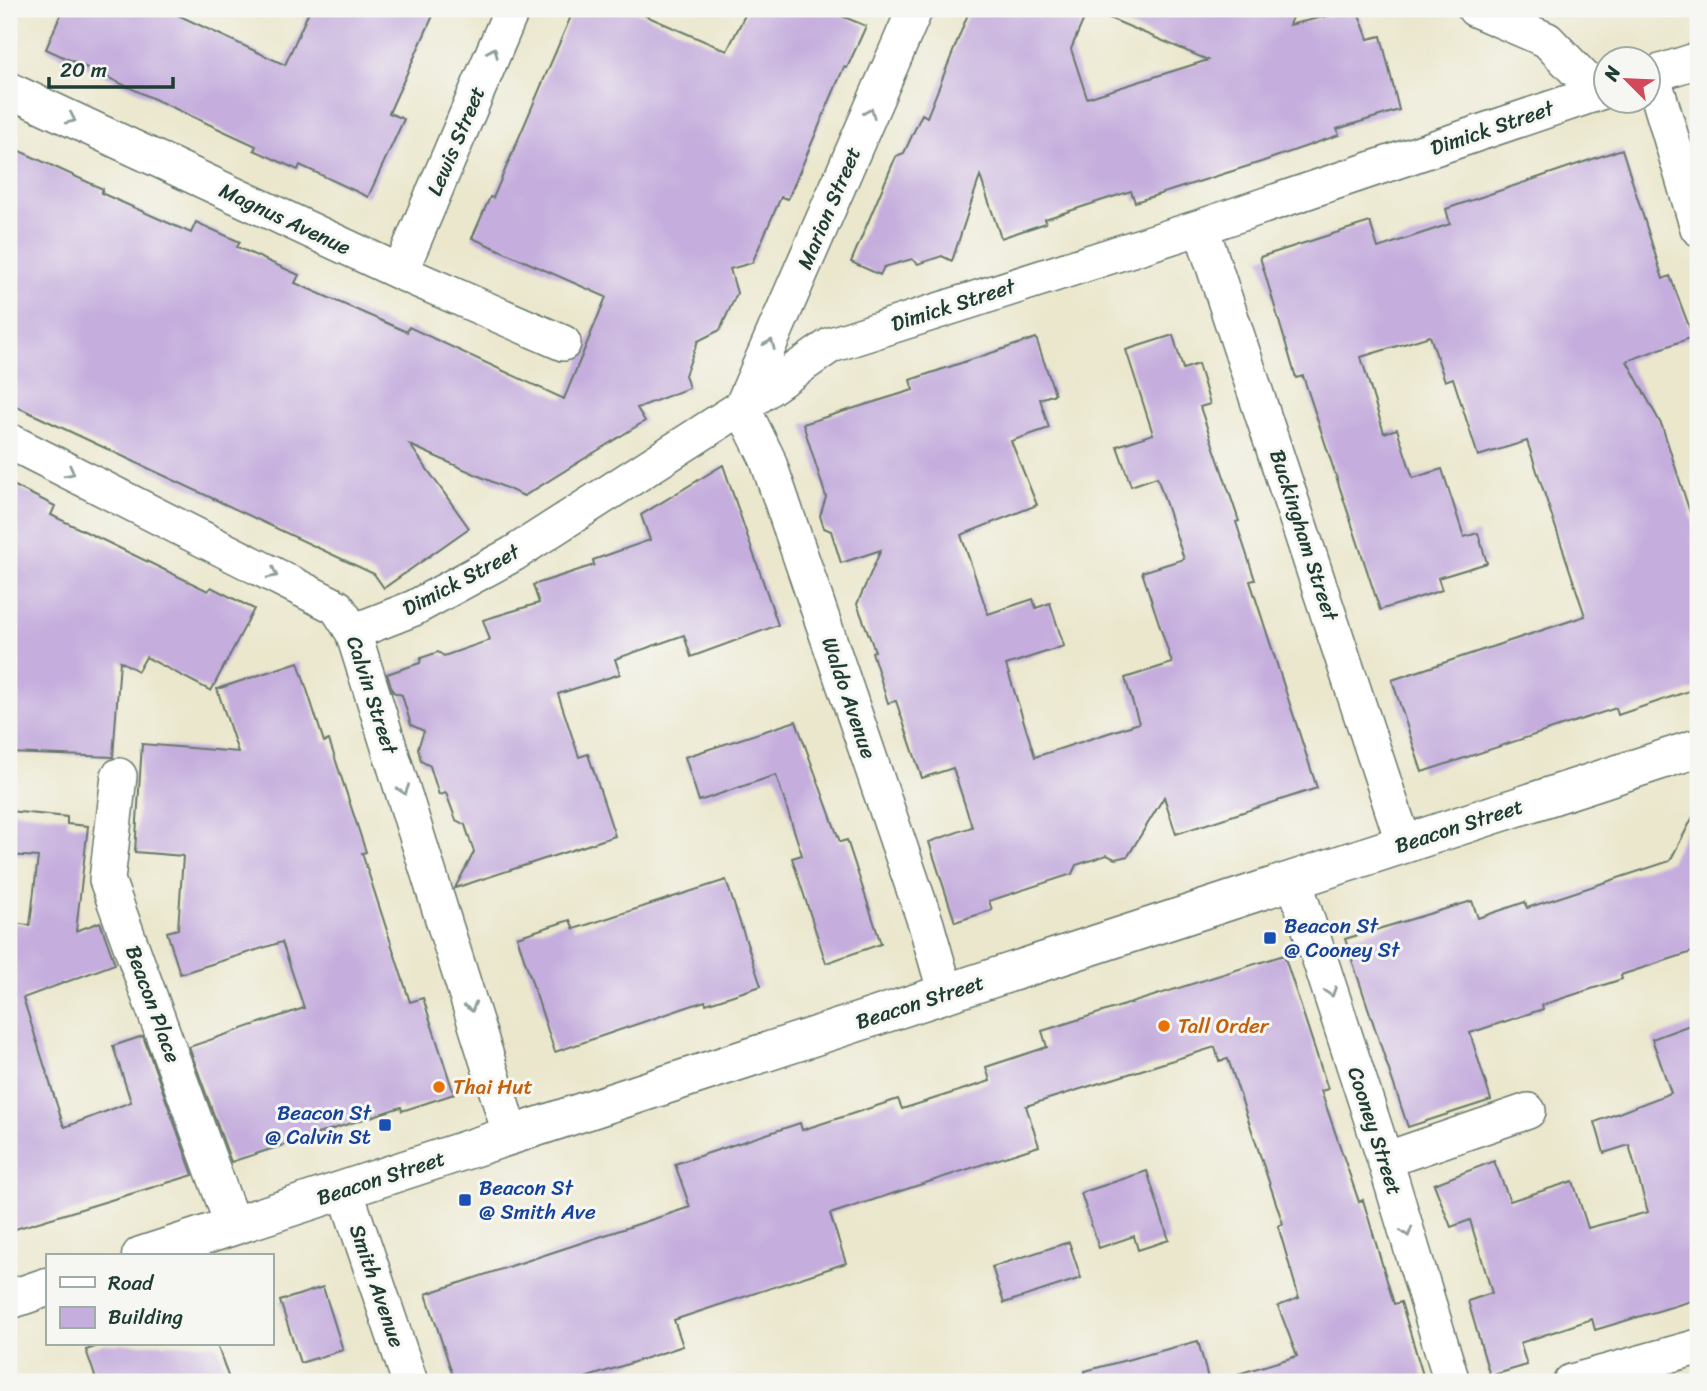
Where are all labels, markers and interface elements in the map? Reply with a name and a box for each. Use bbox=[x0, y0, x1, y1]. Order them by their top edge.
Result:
scale bar bbox=[49, 46, 173, 90]
one-way arrow bbox=[485, 46, 499, 58]
north arrow bbox=[1592, 46, 1662, 116]
text: 20 m bbox=[60, 51, 107, 89]
text: N bbox=[1594, 60, 1630, 87]
street label: Lewis Street bbox=[416, 80, 496, 202]
street label: Dimick Street bbox=[1425, 89, 1560, 167]
one-way arrow bbox=[862, 108, 876, 120]
one-way arrow bbox=[64, 111, 76, 125]
street label: Marion Street bbox=[786, 141, 872, 275]
street label: Magnus Avenue bbox=[213, 172, 358, 266]
street label: Dimick Street bbox=[886, 267, 1021, 343]
one-way arrow bbox=[762, 339, 776, 352]
street label: Buckingham Street bbox=[1258, 444, 1350, 627]
one-way arrow bbox=[63, 463, 75, 477]
street label: Dimick Street bbox=[395, 532, 528, 627]
one-way arrow bbox=[266, 566, 278, 580]
street label: Calvin Street bbox=[335, 631, 409, 761]
street label: Waldo Avenue bbox=[810, 632, 888, 764]
one-way arrow bbox=[396, 783, 410, 795]
street label: Beacon Street bbox=[1390, 787, 1528, 865]
place label: Beacon St @ Cooney St bbox=[1284, 907, 1401, 969]
marker: Beacon St @ Cooney St bbox=[1262, 930, 1278, 946]
street label: Beacon Place bbox=[114, 940, 192, 1068]
street label: Beacon Street bbox=[851, 963, 989, 1041]
one-way arrow bbox=[1322, 985, 1337, 997]
one-way arrow bbox=[462, 1001, 477, 1013]
place label: Tall Order bbox=[1178, 1007, 1270, 1045]
marker: Tall Order bbox=[1156, 1018, 1172, 1034]
street label: Cooney Street bbox=[1336, 1062, 1414, 1200]
place label: Thai Hut bbox=[453, 1068, 533, 1106]
marker: Thai Hut bbox=[431, 1079, 447, 1095]
place label: Beacon St @ Calvin St bbox=[265, 1094, 373, 1156]
marker: Beacon St @ Calvin St bbox=[377, 1117, 393, 1133]
street label: Beacon Street bbox=[312, 1139, 450, 1217]
place label: Beacon St @ Smith Ave bbox=[479, 1169, 596, 1231]
marker: Beacon St @ Smith Ave bbox=[457, 1192, 473, 1208]
street label: Smith Avenue bbox=[338, 1219, 416, 1353]
one-way arrow bbox=[1398, 1226, 1413, 1238]
legend bbox=[46, 1254, 273, 1346]
text: Road bbox=[108, 1264, 155, 1302]
text: Building bbox=[108, 1298, 184, 1336]

